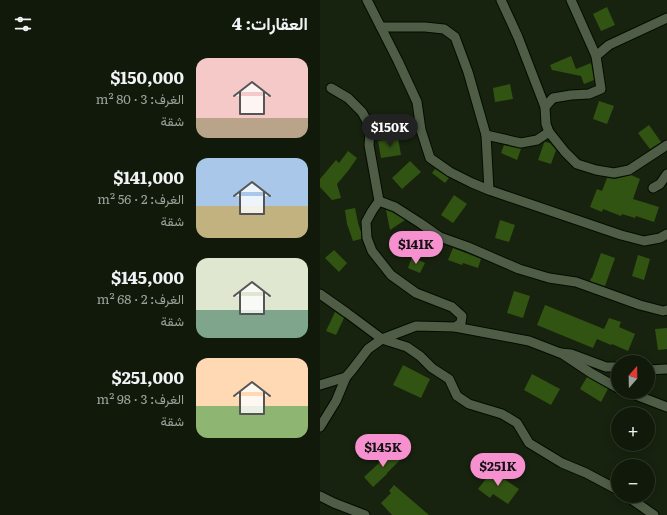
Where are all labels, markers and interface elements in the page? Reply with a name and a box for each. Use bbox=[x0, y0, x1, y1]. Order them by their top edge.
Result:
text: العقارات: 4 bbox=[232, 10, 308, 35]
icon: filters bbox=[12, 13, 34, 35]
text: $150,000 bbox=[110, 64, 184, 89]
icon: home bbox=[228, 74, 276, 122]
text: الغرف: 3 · 80 m² bbox=[96, 89, 184, 108]
text: شقة bbox=[161, 111, 184, 130]
pin: $150K bbox=[362, 114, 418, 148]
text: $150K bbox=[371, 117, 409, 136]
text: $141,000 bbox=[113, 164, 184, 189]
icon: home bbox=[228, 174, 276, 222]
text: الغرف: 2 · 56 m² bbox=[97, 189, 184, 208]
text: شقة bbox=[161, 211, 184, 230]
pin: $141K bbox=[388, 231, 444, 265]
text: $141K bbox=[398, 234, 434, 253]
text: $145,000 bbox=[111, 264, 184, 289]
icon: home bbox=[228, 274, 276, 322]
text: الغرف: 2 · 68 m² bbox=[97, 289, 184, 308]
text: شقة bbox=[161, 311, 184, 330]
north arrow bbox=[611, 355, 655, 399]
map controls bbox=[611, 355, 655, 503]
text: $251,000 bbox=[112, 364, 184, 389]
icon: home bbox=[228, 374, 276, 422]
text: الغرف: 3 · 98 m² bbox=[97, 389, 184, 408]
button: + bbox=[611, 407, 655, 451]
text: شقة bbox=[161, 411, 184, 430]
pin: $145K bbox=[355, 434, 411, 468]
text: $145K bbox=[364, 437, 402, 456]
pin: $251K bbox=[470, 453, 526, 487]
text: $251K bbox=[479, 456, 517, 475]
button: − bbox=[611, 459, 655, 503]

